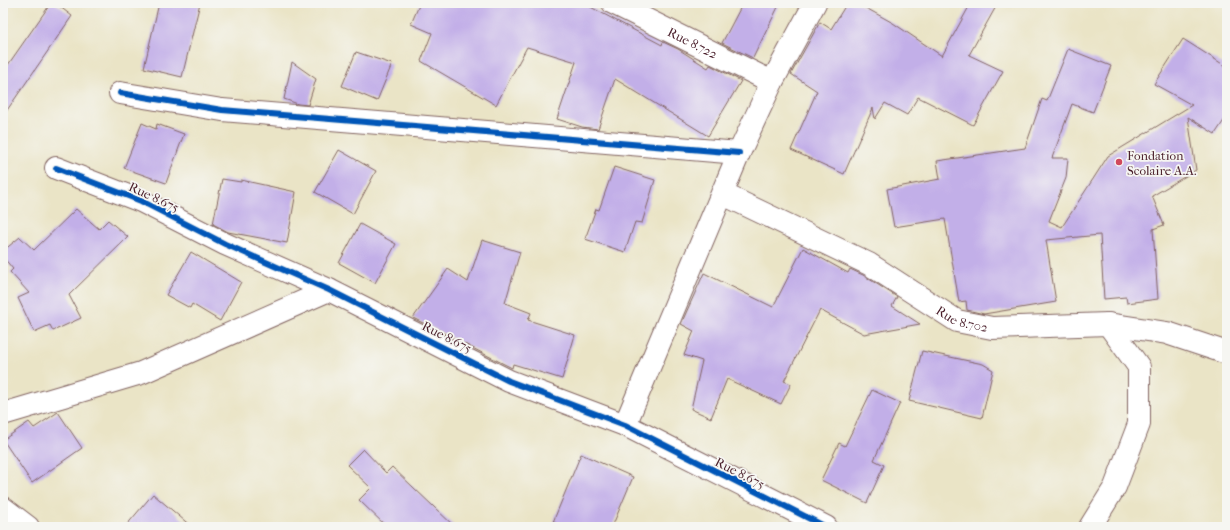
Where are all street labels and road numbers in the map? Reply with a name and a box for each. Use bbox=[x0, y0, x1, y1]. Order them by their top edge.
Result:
street label: Rue 8.722 bbox=[665, 24, 720, 61]
street label: Rue 8.675 bbox=[127, 179, 182, 215]
street label: Rue 8.702 bbox=[934, 302, 990, 335]
street label: Rue 8.675 bbox=[420, 318, 475, 356]
street label: Rue 8.675 bbox=[713, 454, 768, 492]

